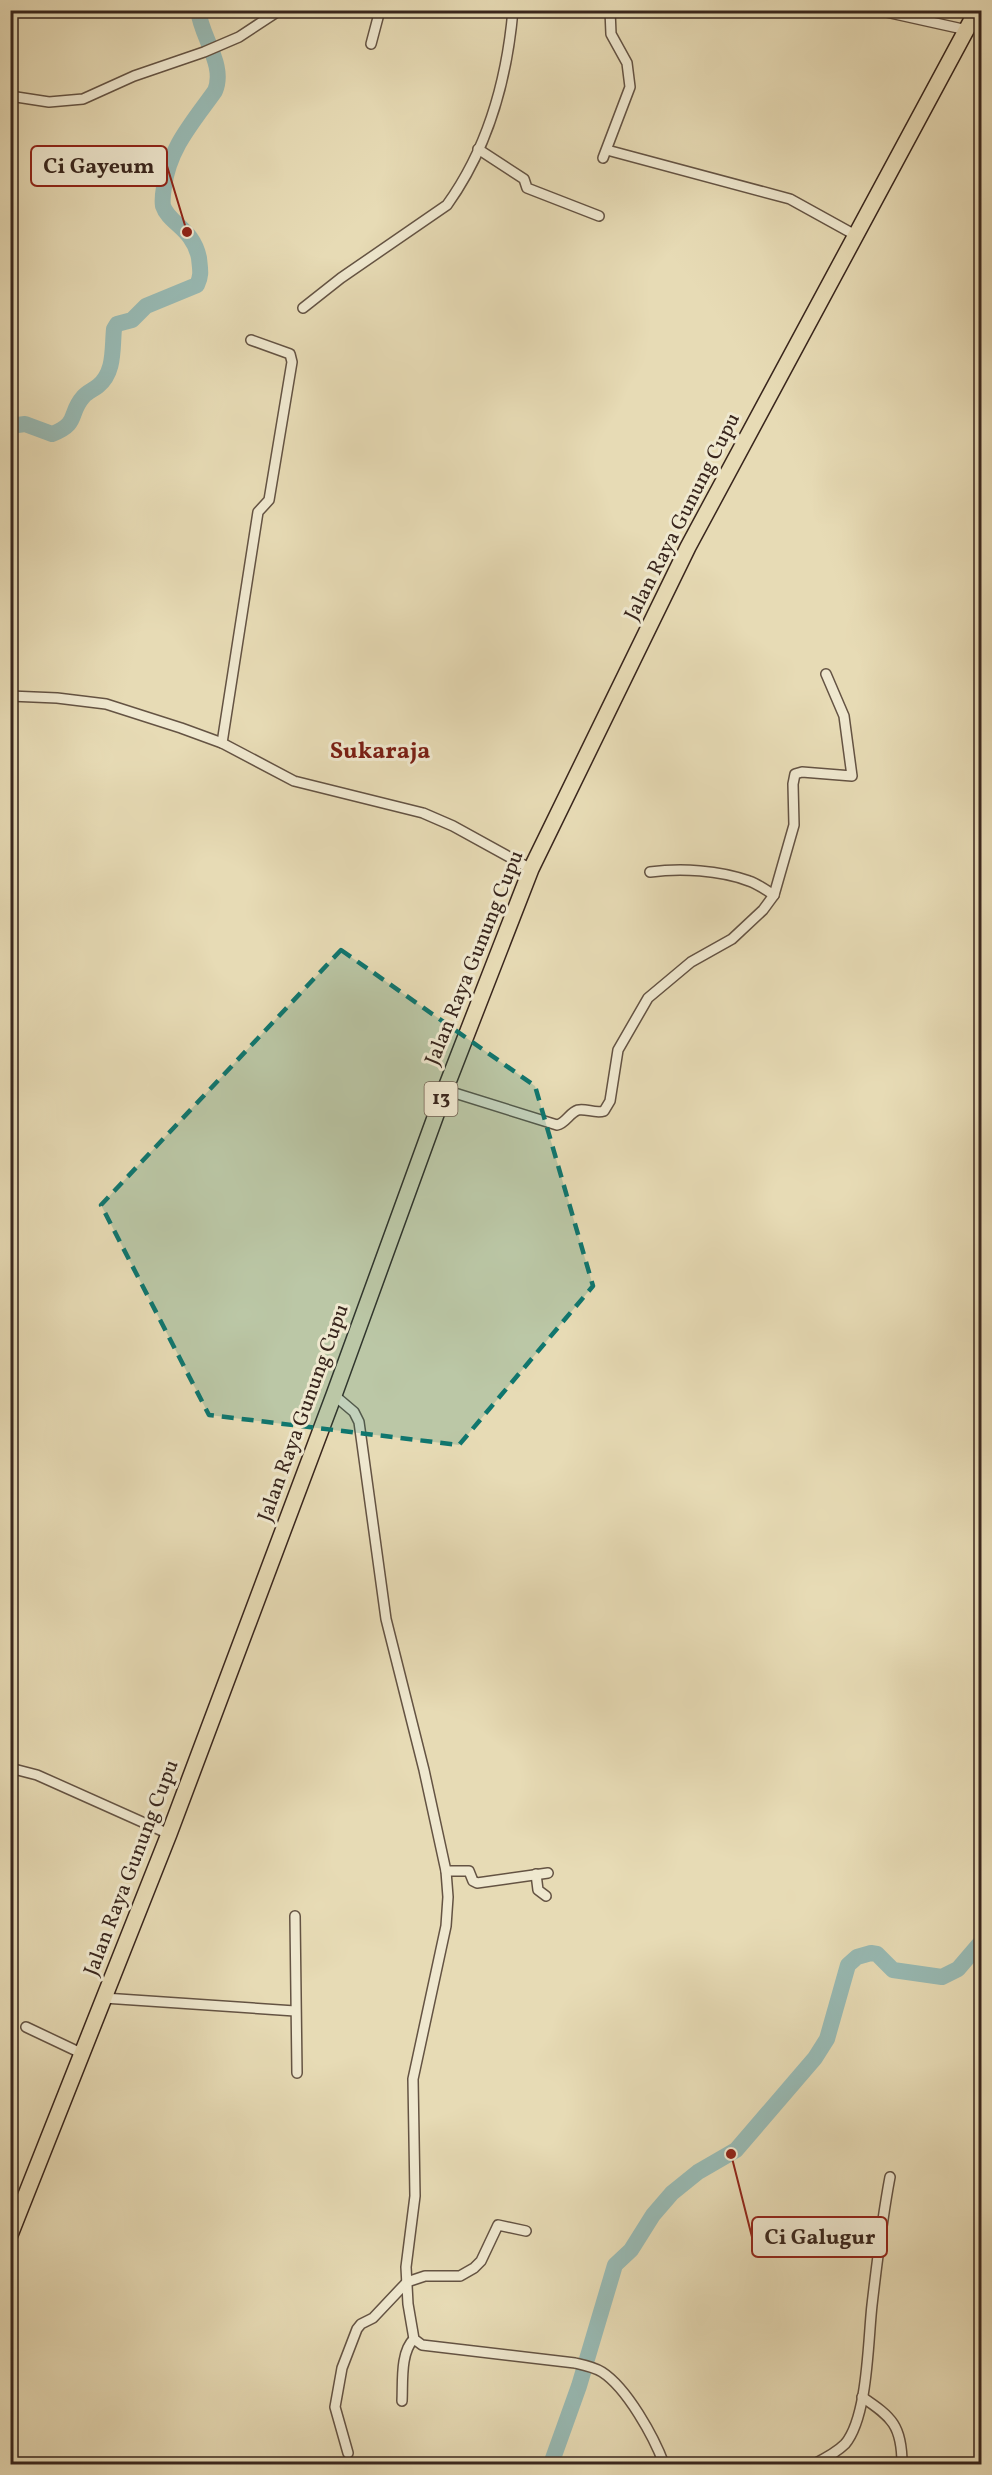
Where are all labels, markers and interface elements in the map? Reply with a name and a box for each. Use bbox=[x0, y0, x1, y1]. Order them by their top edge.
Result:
callout: Ci Gayeum bbox=[31, 146, 167, 186]
text: Ci Gayeum bbox=[43, 152, 155, 183]
street label: Jalan Raya Gunung Cupu bbox=[618, 408, 748, 626]
district label: Sukaraja bbox=[330, 735, 430, 769]
street label: Jalan Raya Gunung Cupu bbox=[419, 846, 531, 1070]
road number: 13 bbox=[424, 1082, 458, 1116]
street label: Jalan Raya Gunung Cupu bbox=[251, 1300, 357, 1526]
street label: Jalan Raya Gunung Cupu bbox=[77, 1756, 187, 1980]
callout: Ci Galugur bbox=[752, 2217, 887, 2257]
text: Ci Galugur bbox=[765, 2223, 876, 2254]

